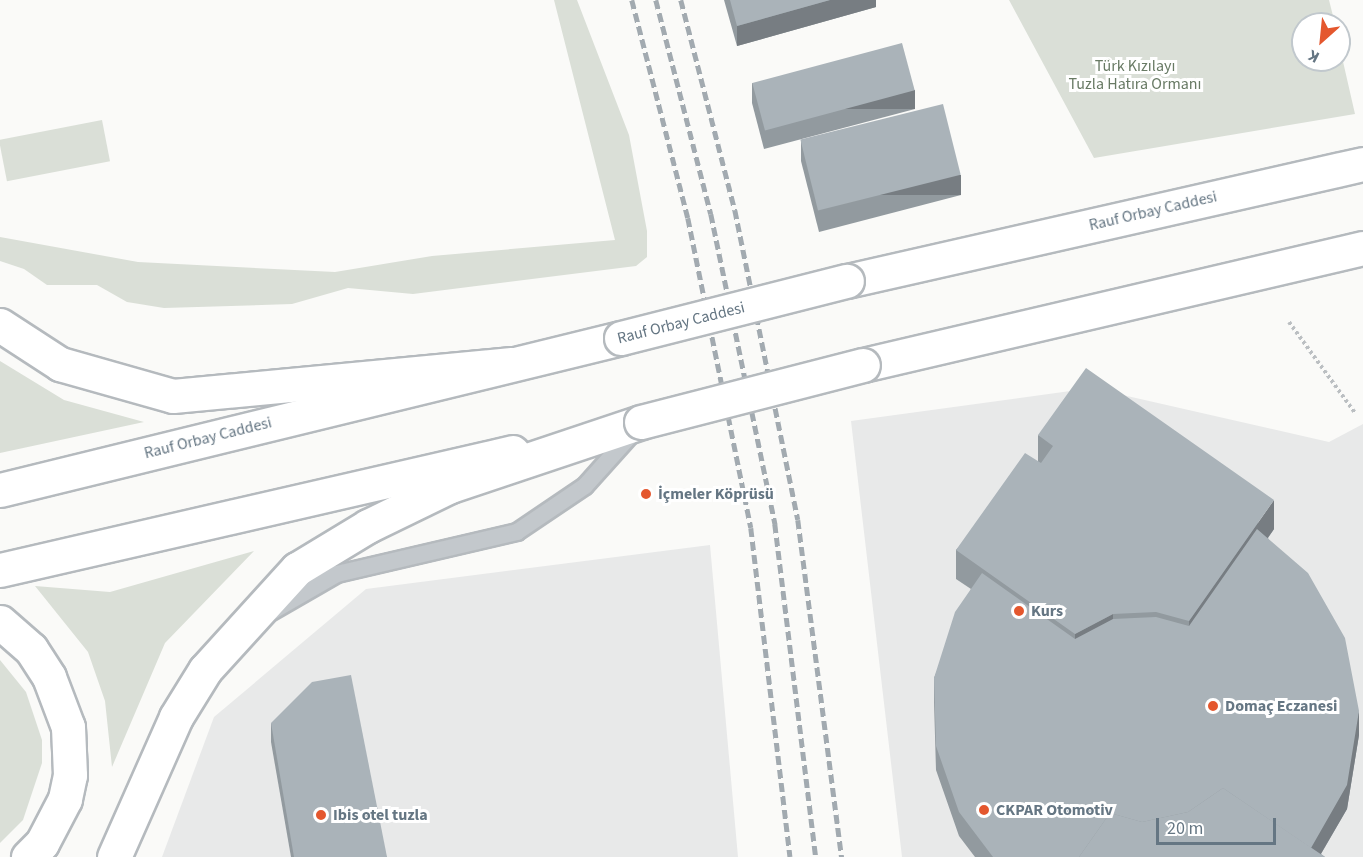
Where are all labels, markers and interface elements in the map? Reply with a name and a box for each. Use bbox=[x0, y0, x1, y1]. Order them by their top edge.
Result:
north arrow bbox=[1291, 12, 1351, 72]
text: K bbox=[1304, 44, 1323, 68]
park label: Türk Kızılayı Tuzla Hatıra Ormanı bbox=[1069, 56, 1201, 94]
street label: Rauf Orbay Caddesi bbox=[1087, 187, 1219, 235]
street label: Rauf Orbay Caddesi bbox=[615, 298, 747, 348]
street label: Rauf Orbay Caddesi bbox=[142, 413, 274, 463]
place label: İçmeler Köprüsü bbox=[658, 484, 774, 504]
marker: İçmeler Köprüsü bbox=[639, 487, 653, 501]
place label: Kurs bbox=[1031, 601, 1063, 621]
marker: Kurs bbox=[1012, 604, 1026, 618]
place label: Domaç Eczanesi bbox=[1225, 696, 1337, 716]
marker: Domaç Eczanesi bbox=[1206, 699, 1220, 713]
place label: CKPAR Otomotiv bbox=[996, 800, 1113, 820]
marker: CKPAR Otomotiv bbox=[977, 803, 991, 817]
place label: Ibis otel tuzla bbox=[333, 805, 428, 825]
scale bar bbox=[1159, 806, 1279, 844]
marker: Ibis otel tuzla bbox=[314, 808, 328, 822]
text: 20 m bbox=[1167, 816, 1203, 841]

